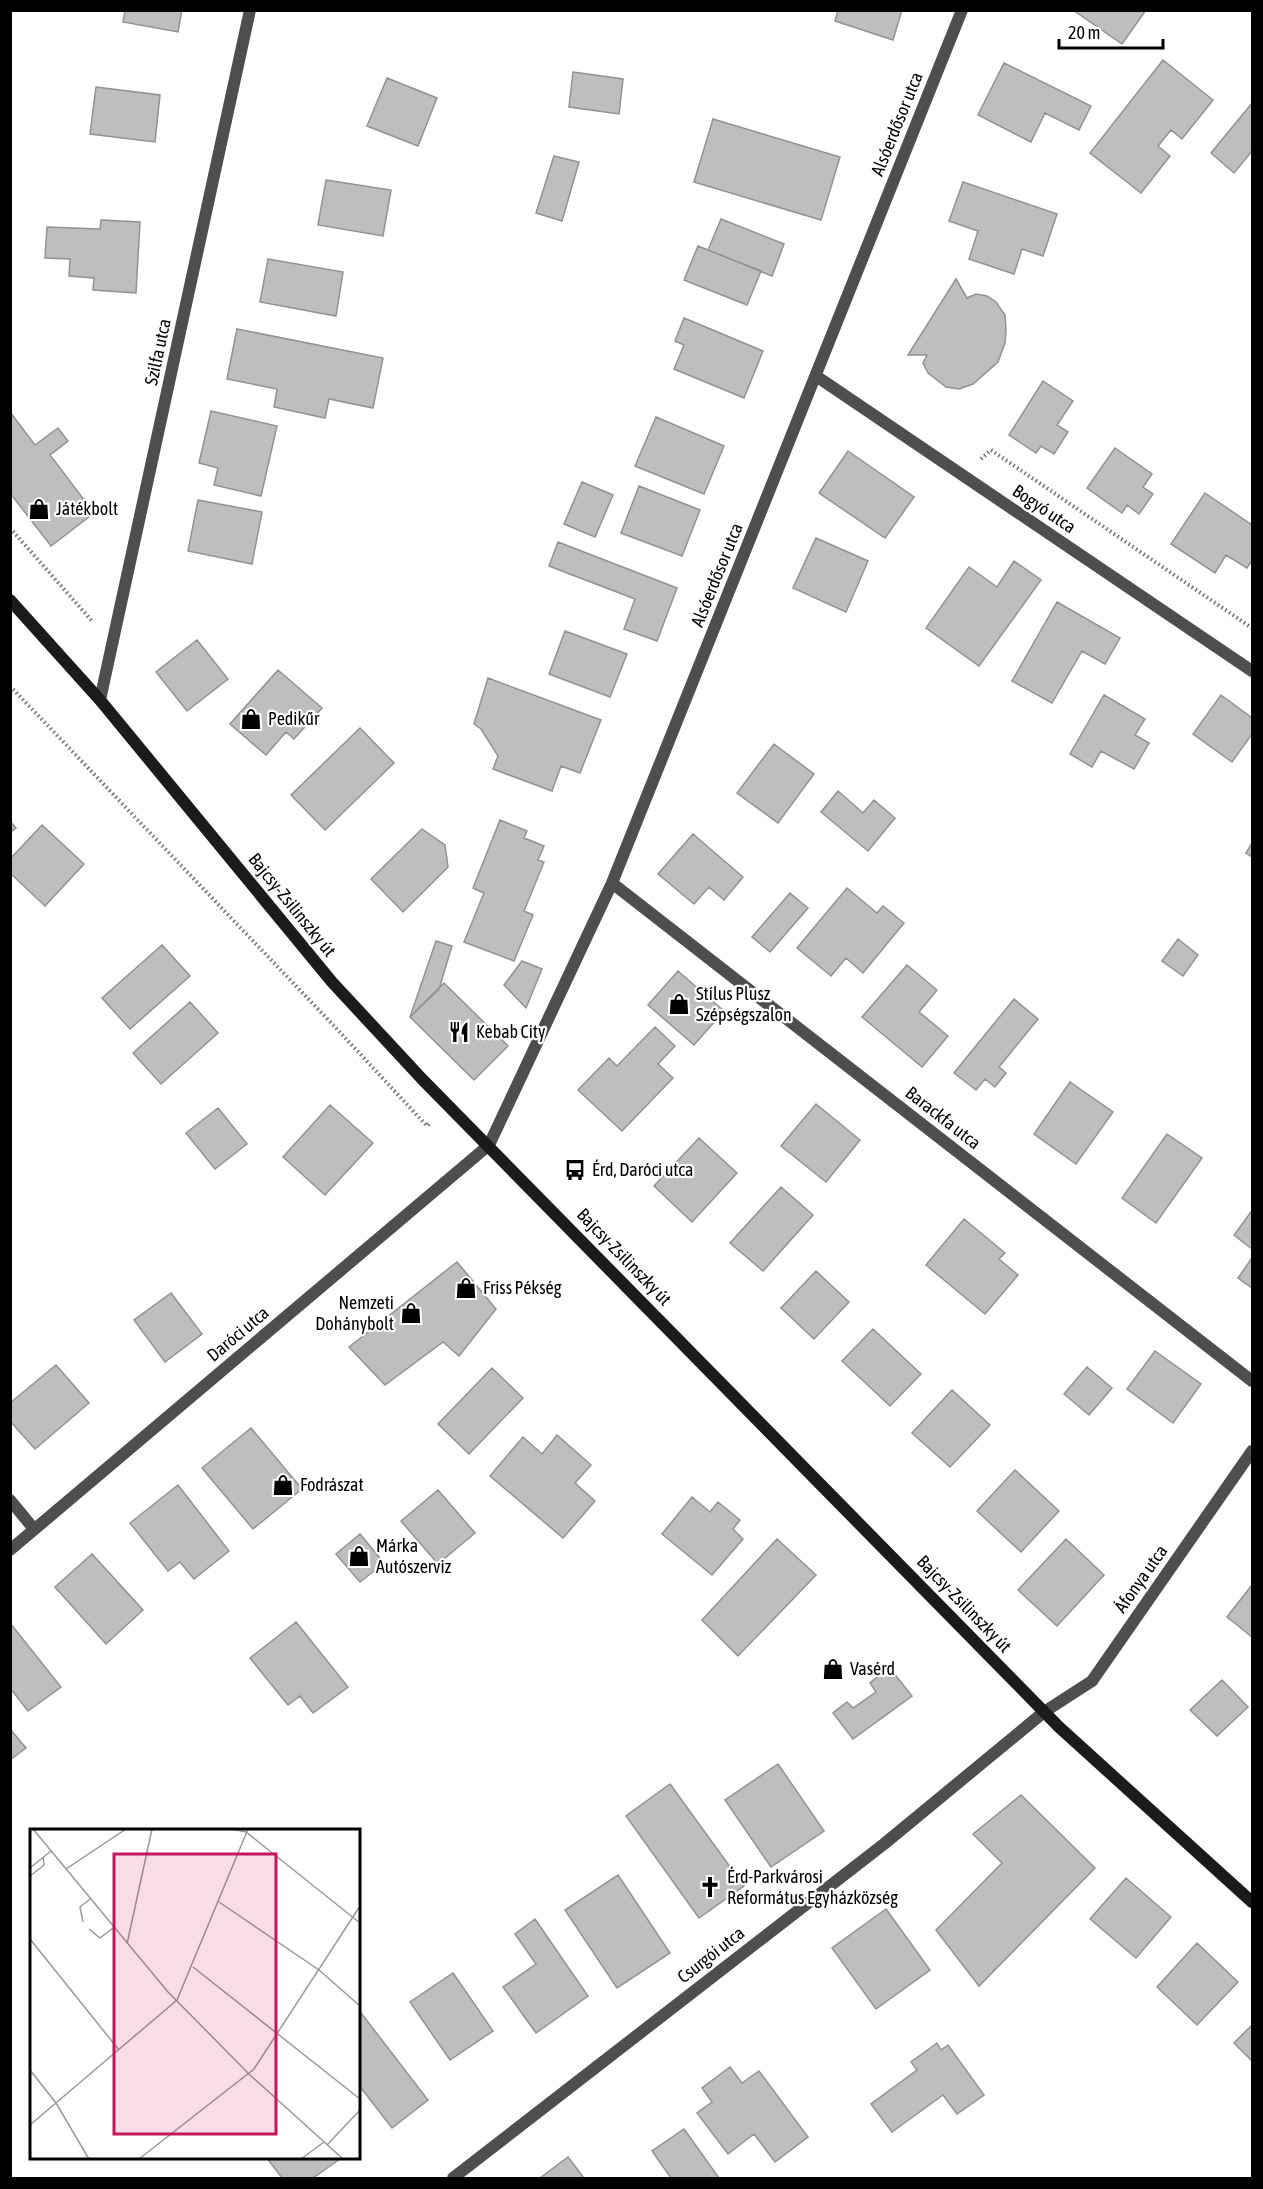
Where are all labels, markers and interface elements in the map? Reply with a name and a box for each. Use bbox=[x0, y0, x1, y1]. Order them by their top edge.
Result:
scale bar bbox=[1059, 12, 1162, 50]
text: 20 m bbox=[1068, 22, 1100, 43]
street label: Alsóerdősor utca bbox=[866, 69, 927, 179]
street label: Szilfa utca bbox=[140, 317, 175, 387]
street label: Bogyó utca bbox=[1009, 480, 1080, 537]
shop icon: Játékbolt bbox=[27, 497, 51, 521]
place label: Játékbolt bbox=[56, 498, 118, 519]
street label: Alsóerdősor utca bbox=[686, 520, 747, 630]
shop icon: Pedikűr bbox=[239, 707, 263, 731]
place label: Pedikűr bbox=[268, 708, 320, 729]
street label: Bajcsy-Zsilinszky út bbox=[244, 849, 340, 961]
place label: Stílus Plusz Szépségszalon bbox=[696, 983, 792, 1025]
shop icon: Stílus Plusz Szépségszalon bbox=[667, 992, 691, 1016]
restaurant icon: Kebab City bbox=[447, 1020, 471, 1044]
place label: Kebab City bbox=[476, 1021, 545, 1042]
street label: Barackfa utca bbox=[902, 1082, 985, 1153]
bus stop icon: Érd, Daróci utca bbox=[563, 1158, 587, 1182]
place label: Érd, Daróci utca bbox=[592, 1159, 693, 1180]
street label: Bajcsy-Zsilinszky út bbox=[573, 1204, 676, 1310]
shop icon: Friss Pékség bbox=[454, 1276, 478, 1300]
place label: Friss Pékség bbox=[483, 1277, 562, 1298]
place label: Nemzeti Dohánybolt bbox=[315, 1292, 394, 1334]
shop icon: Nemzeti Dohánybolt bbox=[399, 1301, 423, 1325]
street label: Daróci utca bbox=[203, 1302, 273, 1366]
shop icon: Fodrászat bbox=[271, 1473, 295, 1497]
place label: Fodrászat bbox=[300, 1474, 364, 1495]
place label: Márka Autószerviz bbox=[376, 1535, 452, 1577]
street label: Áfonya utca bbox=[1110, 1541, 1171, 1617]
shop icon: Márka Autószerviz bbox=[347, 1544, 371, 1568]
street label: Bajcsy-Zsilinszky út bbox=[913, 1551, 1016, 1657]
shop icon: Vasérd bbox=[821, 1657, 845, 1681]
place label: Vasérd bbox=[850, 1658, 895, 1679]
inset map bbox=[30, 1829, 360, 2159]
place label: Érd-Parkvárosi Református Egyházközség bbox=[727, 1866, 898, 1908]
church icon: Érd-Parkvárosi Református Egyházközség bbox=[698, 1875, 722, 1899]
street label: Csurgói utca bbox=[673, 1922, 748, 1987]

